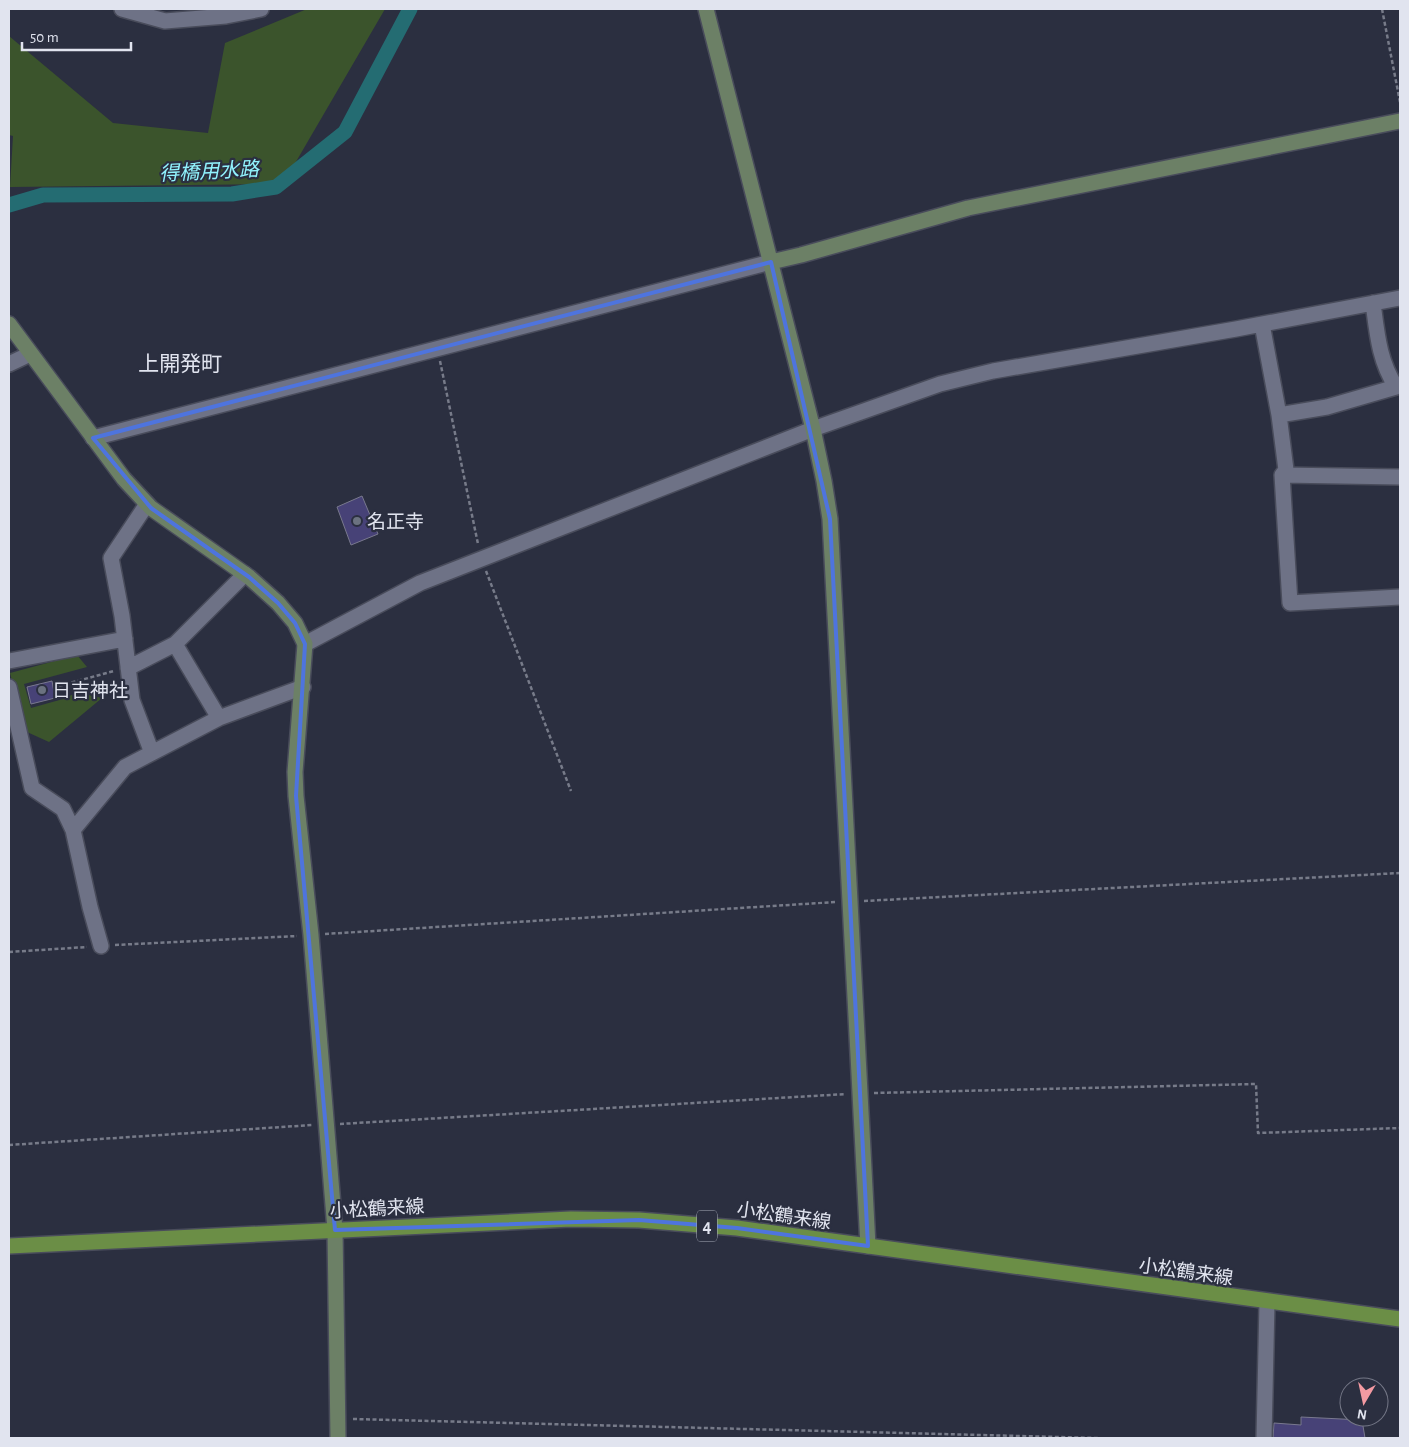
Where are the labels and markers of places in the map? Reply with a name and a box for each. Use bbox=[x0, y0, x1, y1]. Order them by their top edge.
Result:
place label: 名正寺 bbox=[367, 511, 424, 532]
marker: 名正寺 bbox=[351, 515, 363, 527]
place label: 日吉神社 bbox=[52, 680, 128, 701]
marker: 日吉神社 bbox=[36, 684, 48, 696]

